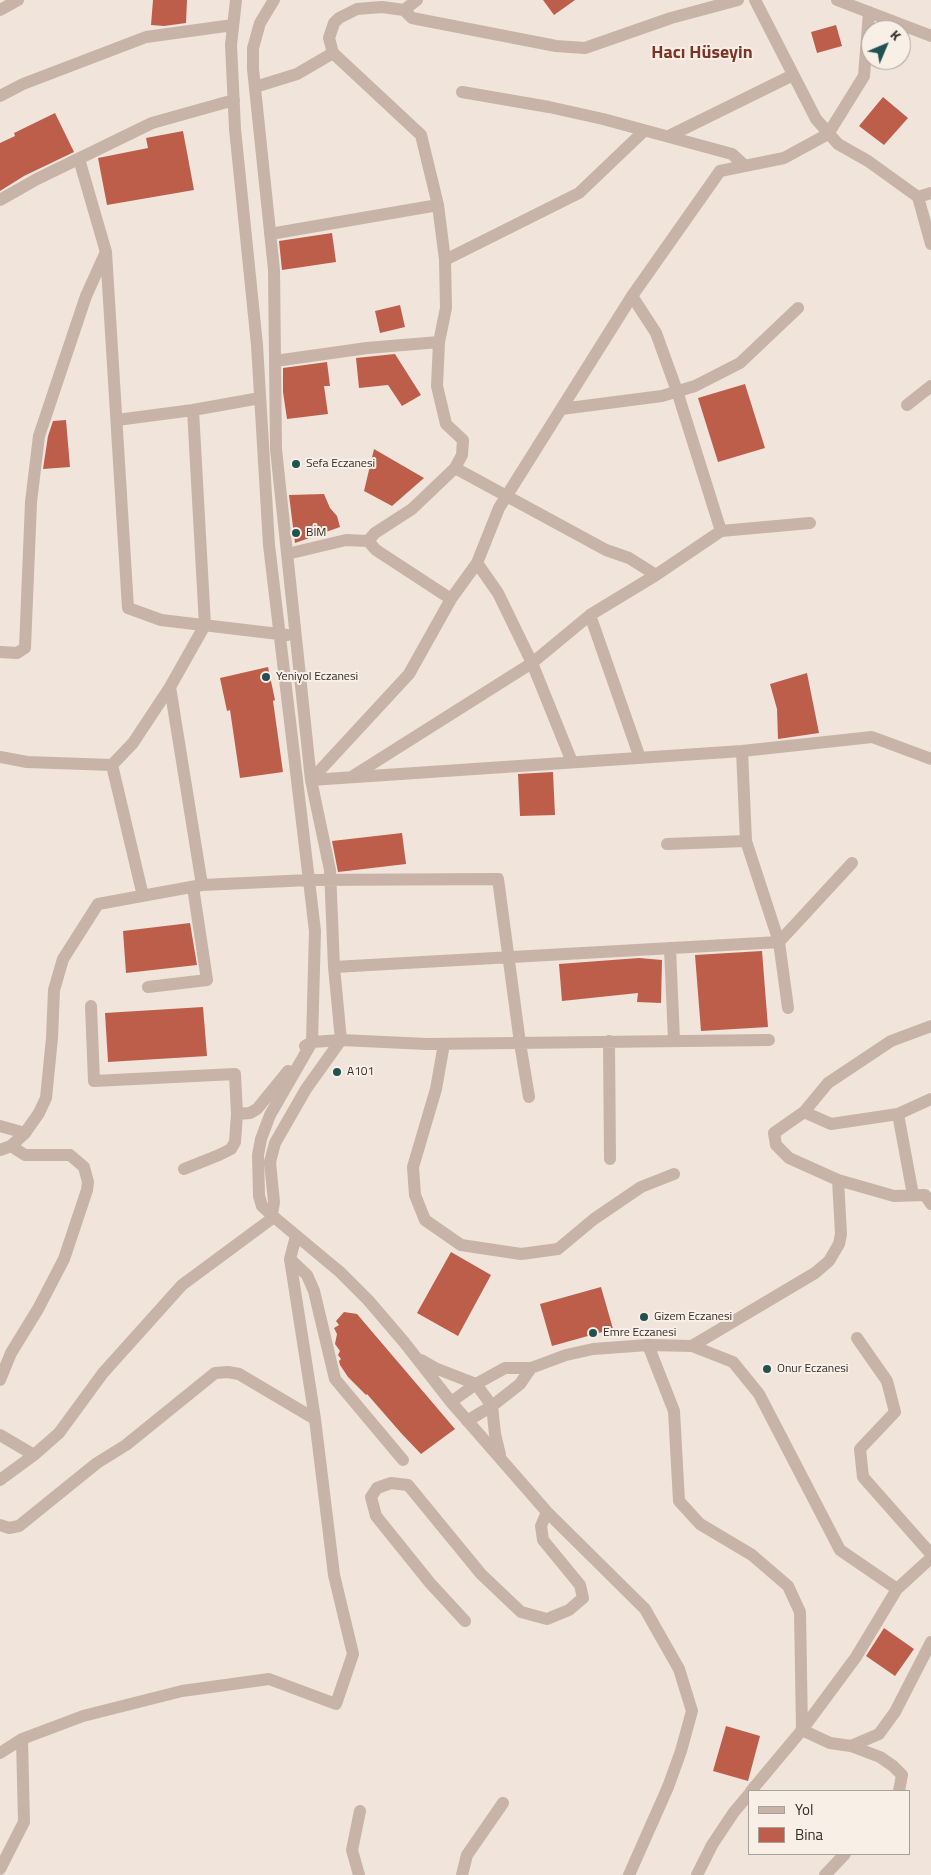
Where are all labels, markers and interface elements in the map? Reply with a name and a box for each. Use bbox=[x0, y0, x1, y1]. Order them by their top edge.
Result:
north arrow bbox=[861, 20, 911, 70]
text: K bbox=[886, 24, 907, 45]
district label: Hacı Hüseyin bbox=[651, 43, 753, 65]
place label: Sefa Eczanesi bbox=[306, 457, 375, 471]
marker: Sefa Eczanesi bbox=[290, 458, 302, 470]
place label: BİM bbox=[306, 526, 326, 540]
marker: BİM bbox=[290, 527, 302, 539]
place label: Yeniyol Eczanesi bbox=[276, 670, 358, 684]
marker: Yeniyol Eczanesi bbox=[260, 671, 272, 683]
place label: A101 bbox=[347, 1065, 374, 1079]
marker: A101 bbox=[331, 1066, 343, 1078]
place label: Gizem Eczanesi bbox=[654, 1310, 732, 1324]
marker: Gizem Eczanesi bbox=[638, 1311, 650, 1323]
place label: Emre Eczanesi bbox=[603, 1326, 676, 1340]
marker: Emre Eczanesi bbox=[587, 1327, 599, 1339]
place label: Onur Eczanesi bbox=[777, 1362, 848, 1376]
marker: Onur Eczanesi bbox=[761, 1363, 773, 1375]
legend bbox=[748, 1790, 911, 1855]
text: Yol bbox=[795, 1798, 813, 1821]
text: Bina bbox=[795, 1823, 823, 1846]

